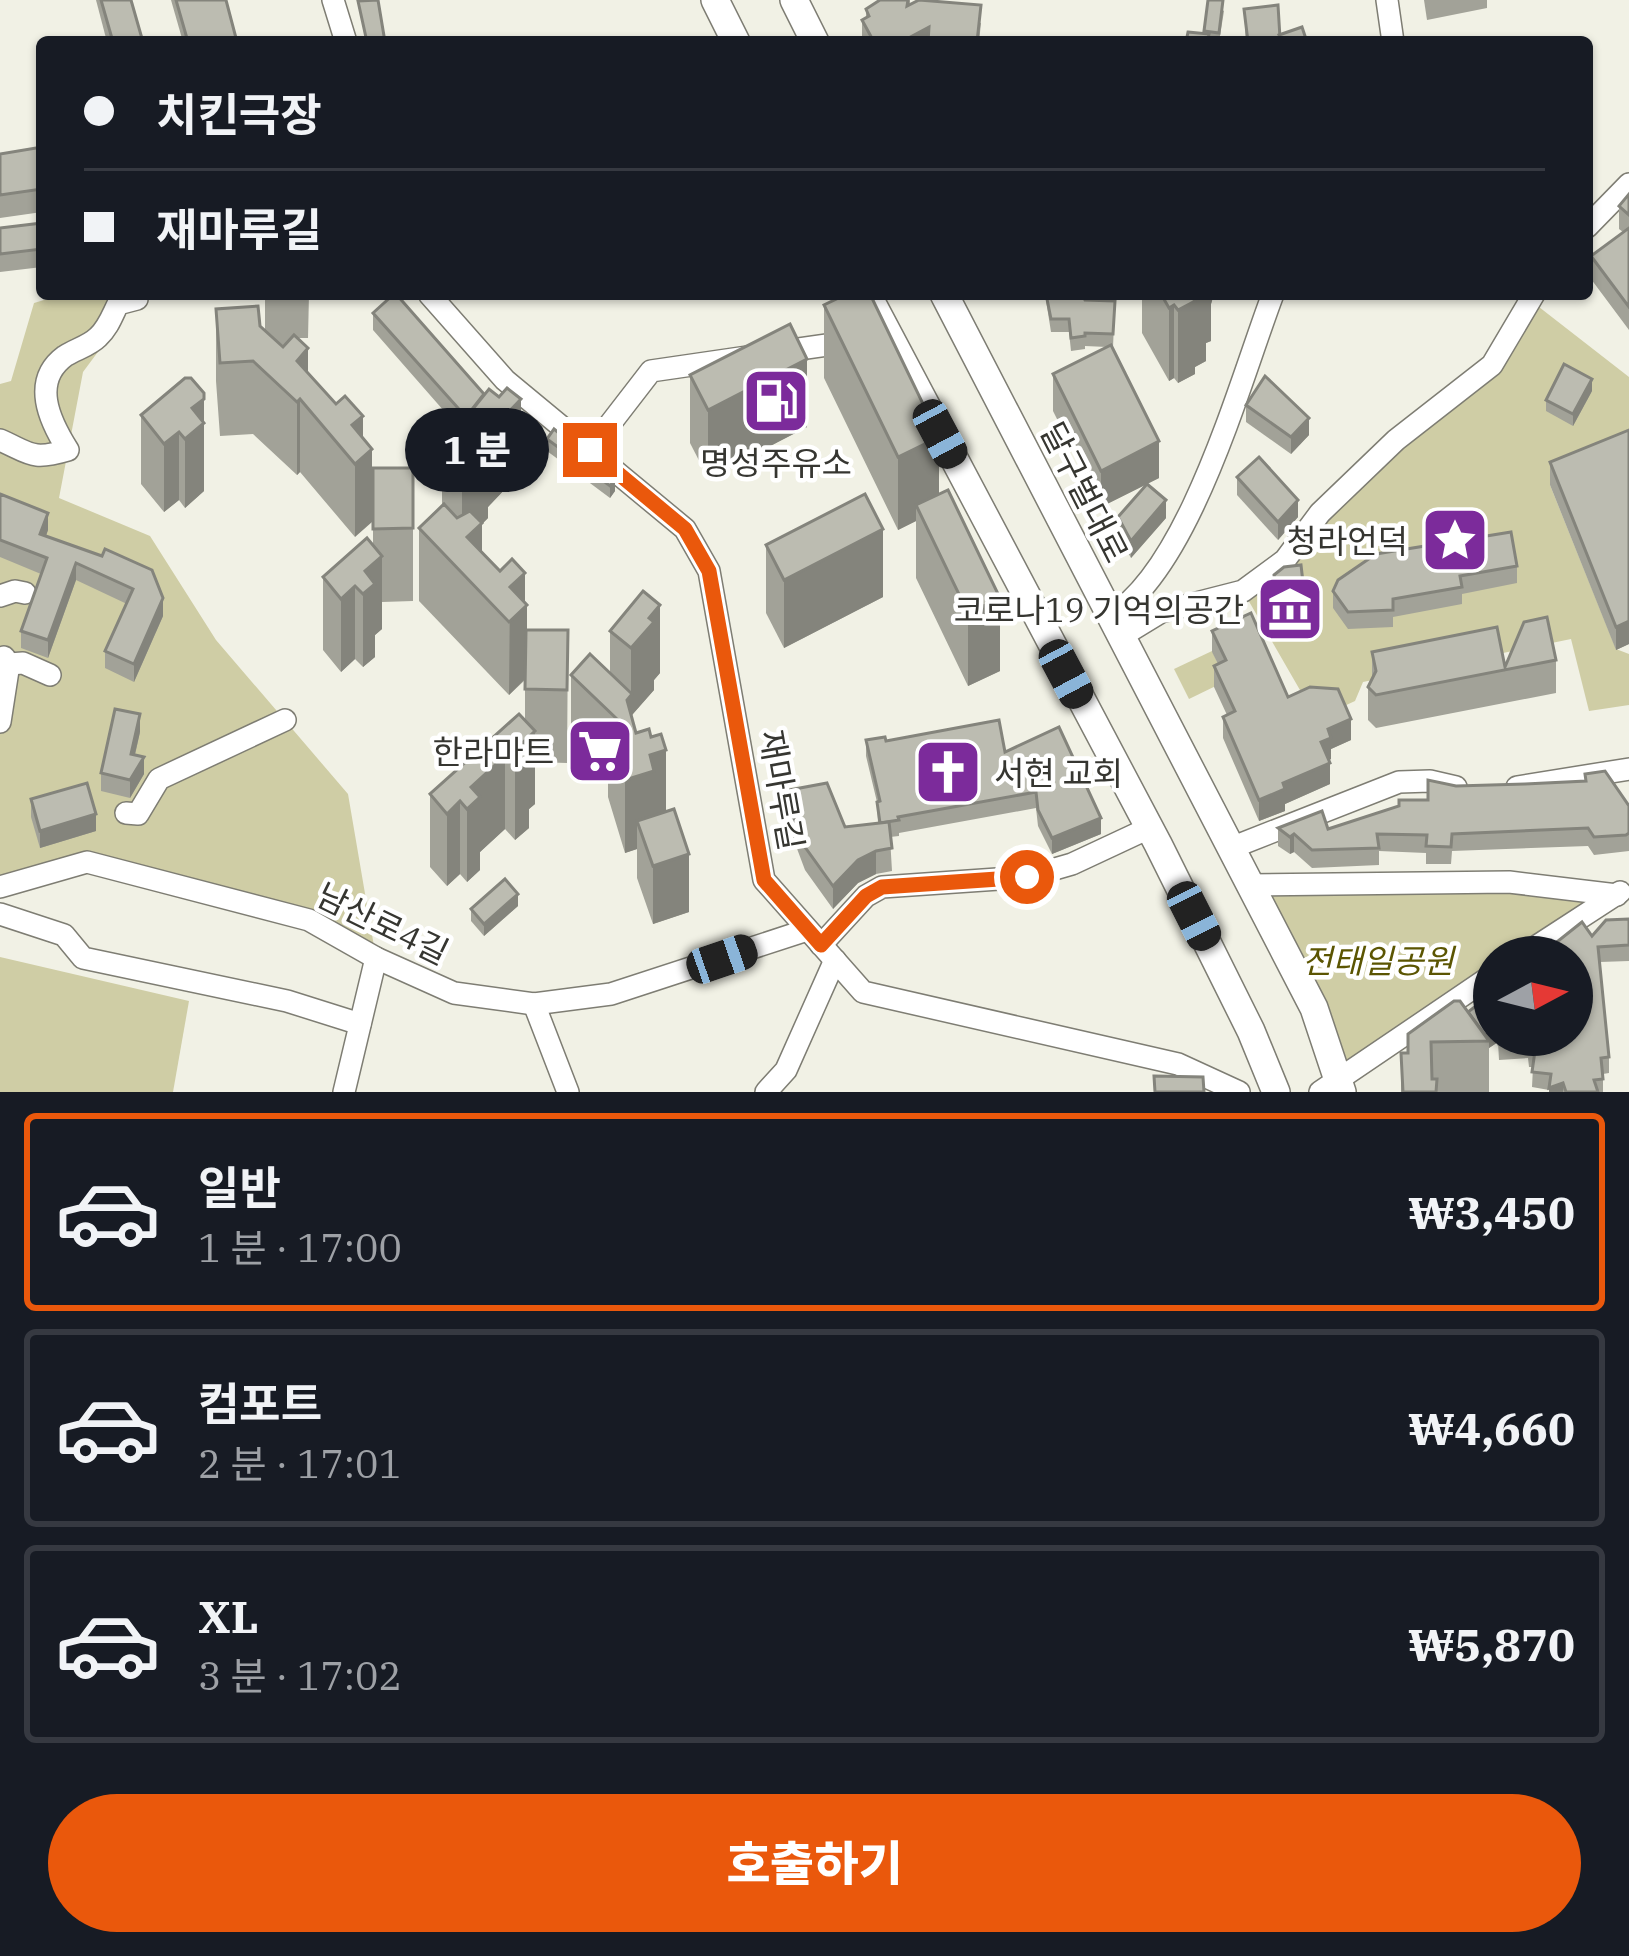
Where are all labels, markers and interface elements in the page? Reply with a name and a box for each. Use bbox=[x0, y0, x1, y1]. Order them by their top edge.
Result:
text: 치킨극장 bbox=[156, 85, 322, 143]
text: 재마루길 bbox=[156, 200, 322, 258]
fuel station icon: 명성주유소 bbox=[741, 366, 811, 436]
car bbox=[907, 394, 973, 474]
callout: 1 분 bbox=[404, 408, 548, 492]
street label: 달구벌대로 bbox=[1031, 415, 1139, 569]
route end bbox=[563, 423, 617, 477]
text: 1 분 bbox=[443, 424, 511, 475]
place label: 명성주유소 bbox=[700, 441, 852, 484]
place icon: 청라언덕 bbox=[1420, 505, 1490, 575]
place label: 청라언덕 bbox=[1287, 519, 1408, 562]
museum icon: 코로나19 기억의공간 bbox=[1255, 574, 1325, 644]
place label: 코로나19 기억의공간 bbox=[954, 588, 1244, 631]
car bbox=[1033, 634, 1099, 714]
supermarket icon: 한라마트 bbox=[565, 716, 635, 786]
street label: 재마루길 bbox=[750, 726, 814, 854]
place label: 한라마트 bbox=[433, 730, 554, 773]
church icon: 서현 교회 bbox=[913, 737, 983, 807]
place label: 서현 교회 bbox=[994, 751, 1123, 794]
route start bbox=[1000, 850, 1054, 904]
street label: 남산로4길 bbox=[310, 873, 456, 973]
car bbox=[1162, 876, 1226, 956]
car bbox=[682, 930, 762, 988]
north arrow bbox=[1473, 936, 1593, 1056]
map controls bbox=[1473, 936, 1593, 1056]
park label: 전태일공원 bbox=[1302, 939, 1457, 982]
icon: car bbox=[54, 1158, 162, 1266]
text: 일반 bbox=[198, 1158, 281, 1216]
text: ₩3,450 bbox=[1408, 1183, 1575, 1241]
text: 1 분 · 17:00 bbox=[198, 1222, 402, 1273]
icon: car bbox=[54, 1374, 162, 1482]
text: 컴포트 bbox=[198, 1374, 322, 1432]
text: ₩4,660 bbox=[1408, 1399, 1575, 1457]
text: 2 분 · 17:01 bbox=[198, 1438, 402, 1489]
text: XL bbox=[198, 1587, 259, 1645]
icon: car bbox=[54, 1590, 162, 1698]
text: ₩5,870 bbox=[1408, 1615, 1575, 1673]
text: 3 분 · 17:02 bbox=[198, 1650, 402, 1701]
button: 호출하기 bbox=[48, 1794, 1581, 1932]

